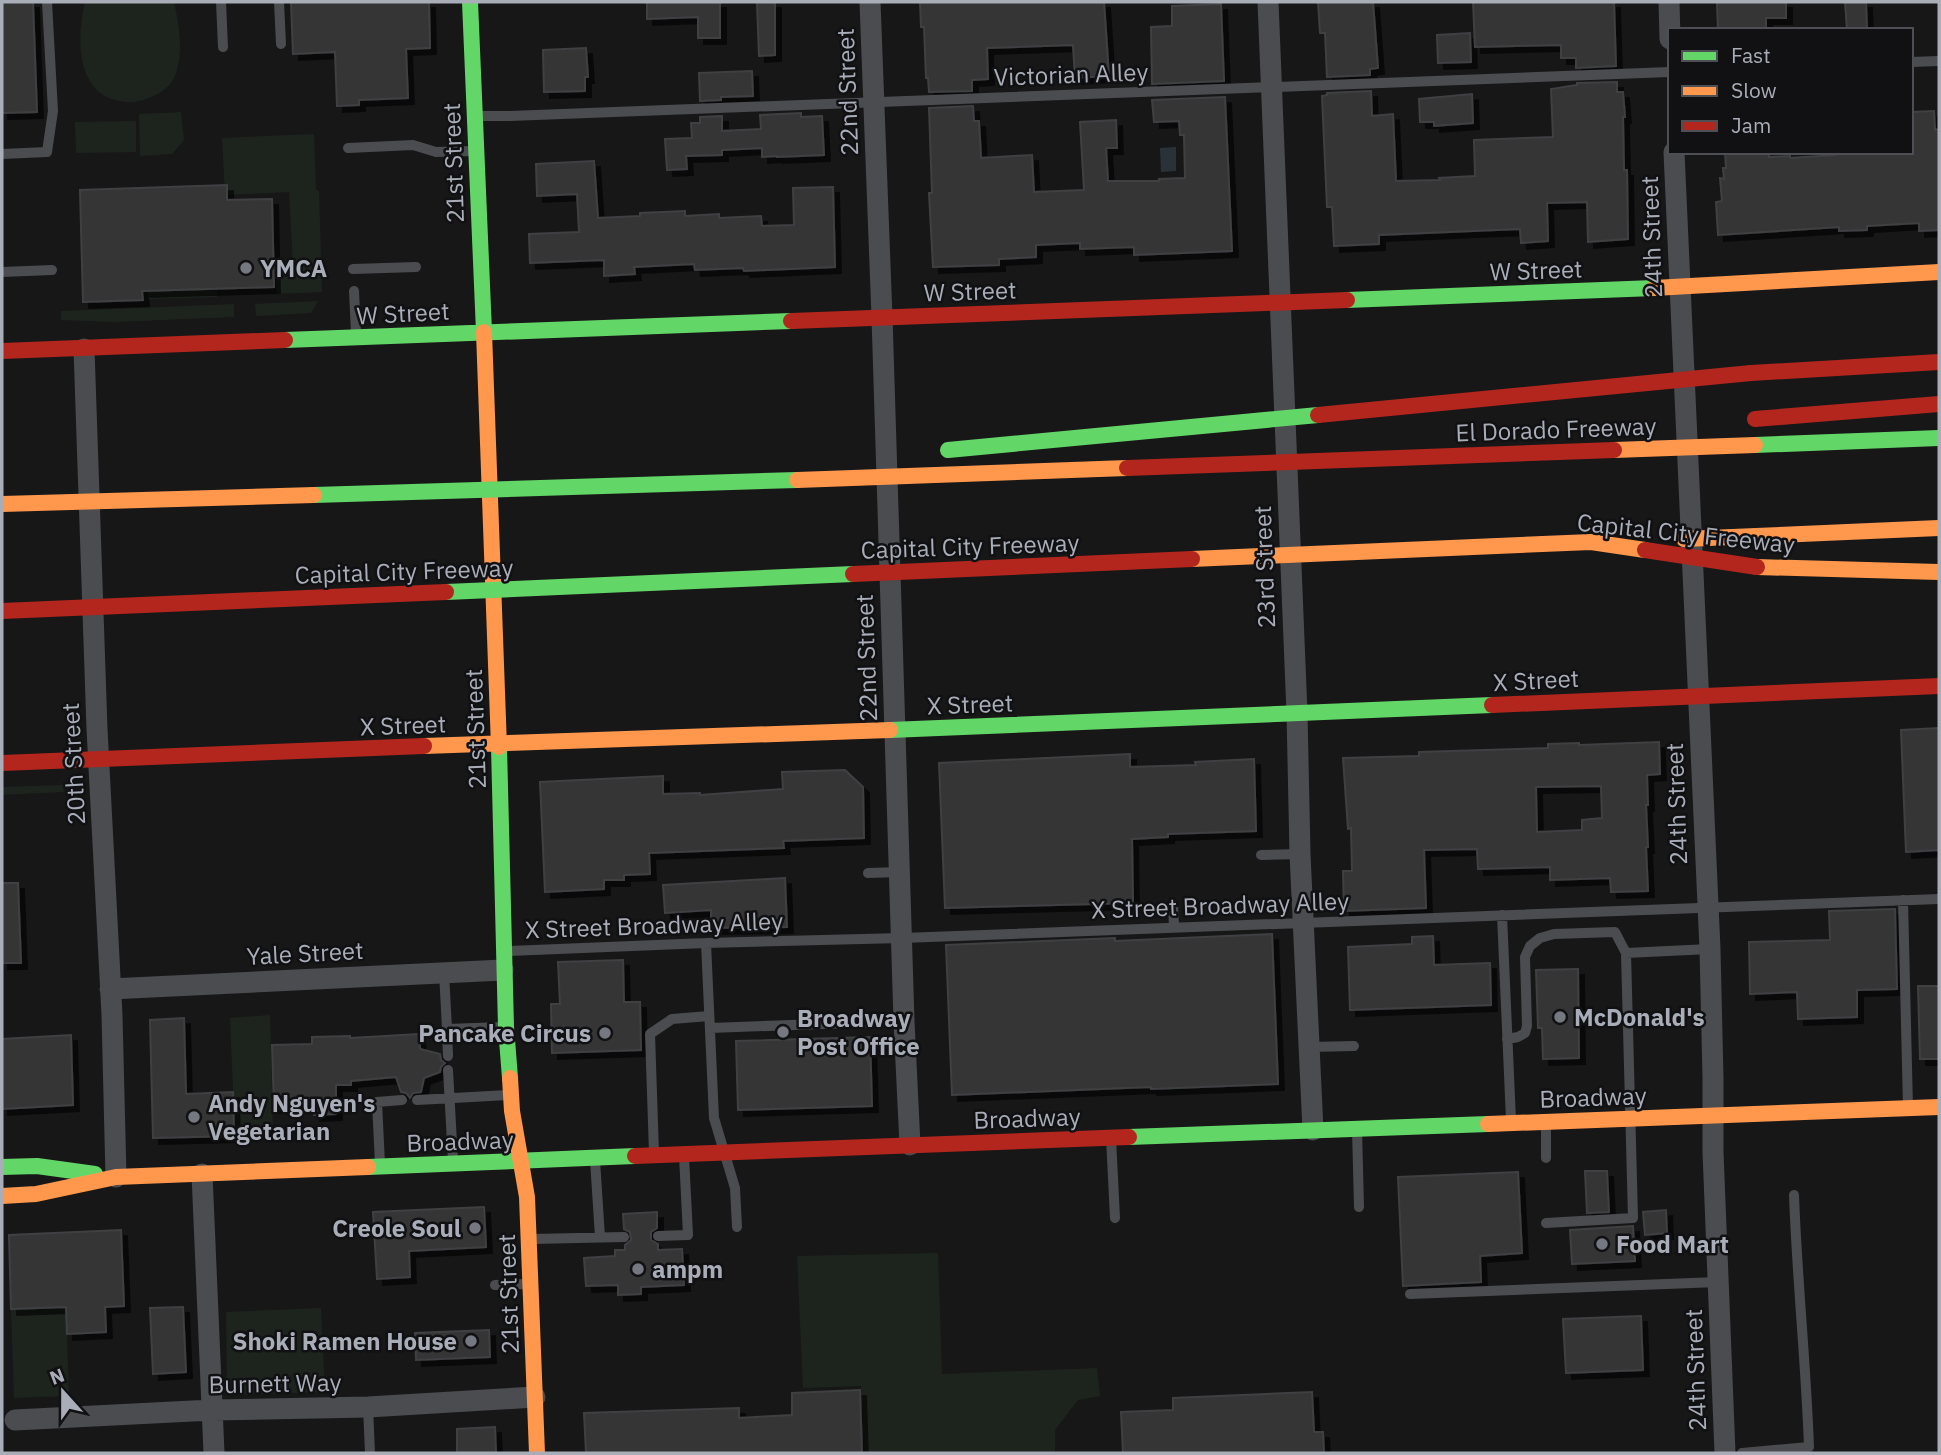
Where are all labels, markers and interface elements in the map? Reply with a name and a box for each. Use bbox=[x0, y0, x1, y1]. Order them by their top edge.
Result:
street label: 22nd Street bbox=[829, 28, 865, 156]
legend bbox=[1668, 28, 1913, 154]
text: Fast bbox=[1731, 41, 1771, 69]
street label: Victorian Alley bbox=[993, 55, 1149, 93]
text: Slow bbox=[1731, 76, 1777, 104]
street label: 21st Street bbox=[435, 102, 471, 224]
text: Jam bbox=[1731, 111, 1771, 139]
street label: 24th Street bbox=[1633, 175, 1669, 299]
place label: YMCA bbox=[260, 252, 327, 284]
street label: W Street bbox=[1489, 252, 1583, 288]
marker: YMCA bbox=[238, 260, 254, 276]
street label: W Street bbox=[923, 273, 1017, 309]
street label: W Street bbox=[356, 295, 450, 331]
street label: El Dorado Freeway bbox=[1455, 410, 1657, 448]
street label: 23rd Street bbox=[1246, 505, 1282, 629]
street label: Capital City Freeway bbox=[1576, 506, 1796, 560]
street label: Capital City Freeway bbox=[860, 526, 1080, 566]
street label: Capital City Freeway bbox=[294, 551, 514, 591]
street label: 22nd Street bbox=[848, 594, 884, 722]
street label: X Street bbox=[1492, 662, 1580, 698]
street label: 21st Street bbox=[457, 668, 493, 790]
street label: X Street bbox=[926, 687, 1014, 721]
street label: 20th Street bbox=[54, 702, 92, 826]
street label: X Street bbox=[359, 708, 447, 742]
street label: 24th Street bbox=[1658, 742, 1694, 866]
street label: X Street Broadway Alley bbox=[1090, 885, 1350, 925]
street label: X Street Broadway Alley bbox=[524, 905, 784, 945]
street label: Yale Street bbox=[246, 934, 364, 972]
place label: McDonald's bbox=[1574, 1001, 1705, 1033]
place label: Broadway Post Office bbox=[797, 1002, 920, 1062]
marker: McDonald's bbox=[1552, 1009, 1568, 1025]
place label: Pancake Circus bbox=[418, 1017, 591, 1049]
marker: Broadway Post Office bbox=[775, 1024, 791, 1040]
marker: Pancake Circus bbox=[597, 1025, 613, 1041]
street label: Broadway bbox=[1539, 1079, 1647, 1115]
place label: Andy Nguyen's Vegetarian bbox=[208, 1087, 375, 1147]
street label: Broadway bbox=[973, 1100, 1081, 1136]
marker: Andy Nguyen's Vegetarian bbox=[186, 1109, 202, 1125]
street label: Broadway bbox=[406, 1123, 514, 1159]
place label: Creole Soul bbox=[332, 1212, 461, 1244]
marker: Creole Soul bbox=[467, 1220, 483, 1236]
place label: Food Mart bbox=[1616, 1228, 1729, 1260]
street label: 21st Street bbox=[490, 1233, 526, 1355]
marker: Food Mart bbox=[1594, 1236, 1610, 1252]
place label: ampm bbox=[652, 1253, 723, 1285]
marker: ampm bbox=[630, 1261, 646, 1277]
street label: 24th Street bbox=[1677, 1308, 1713, 1432]
place label: Shoki Ramen House bbox=[233, 1325, 457, 1357]
marker: Shoki Ramen House bbox=[463, 1333, 479, 1349]
north arrow bbox=[28, 1357, 98, 1427]
text: N bbox=[46, 1362, 68, 1390]
street label: Burnett Way bbox=[208, 1366, 342, 1400]

